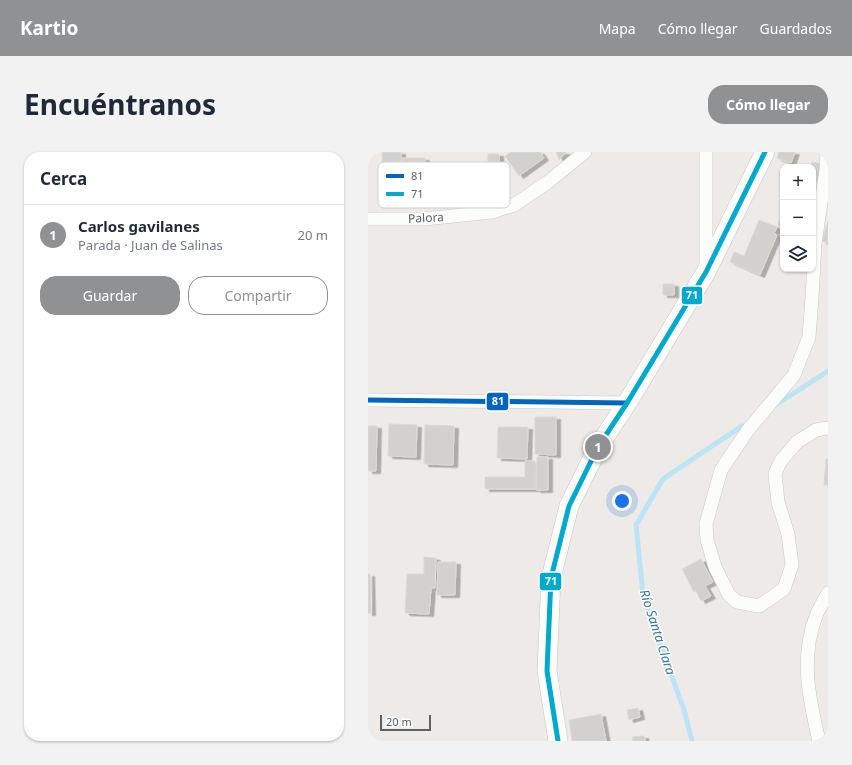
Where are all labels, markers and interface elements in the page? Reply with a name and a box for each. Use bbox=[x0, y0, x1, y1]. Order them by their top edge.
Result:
text: Kartio bbox=[20, 15, 78, 41]
text: Mapa bbox=[599, 19, 636, 38]
text: Cómo llegar bbox=[658, 19, 738, 38]
text: Guardados bbox=[760, 19, 832, 38]
text: Encuéntranos bbox=[24, 85, 216, 123]
button: Cómo llegar bbox=[708, 85, 828, 124]
legend bbox=[378, 162, 510, 208]
map controls bbox=[780, 164, 816, 272]
button: + bbox=[780, 164, 816, 200]
text: Cerca bbox=[40, 167, 87, 190]
text: 81 bbox=[411, 168, 424, 183]
text: 71 bbox=[411, 186, 424, 201]
button: − bbox=[780, 200, 816, 236]
street label: Palora bbox=[408, 208, 444, 227]
text: Carlos gavilanes bbox=[78, 216, 200, 236]
text: 1 bbox=[49, 226, 57, 244]
text: 20 m bbox=[298, 226, 328, 244]
text: Parada · Juan de Salinas bbox=[78, 236, 223, 254]
button: layers bbox=[780, 236, 816, 272]
button: Guardar bbox=[40, 276, 180, 315]
button: Compartir bbox=[188, 276, 328, 315]
line badge: 71 bbox=[681, 286, 703, 305]
text: 71 bbox=[686, 287, 698, 302]
line badge: 81 bbox=[486, 392, 509, 411]
text: 81 bbox=[492, 393, 504, 408]
pin: 1 bbox=[585, 432, 611, 462]
your location bbox=[612, 491, 632, 511]
line badge: 71 bbox=[539, 572, 562, 591]
text: 71 bbox=[545, 573, 557, 588]
water label: Río Santa Clara bbox=[636, 587, 680, 678]
scale bar bbox=[380, 713, 431, 732]
text: 20 m bbox=[386, 714, 412, 729]

